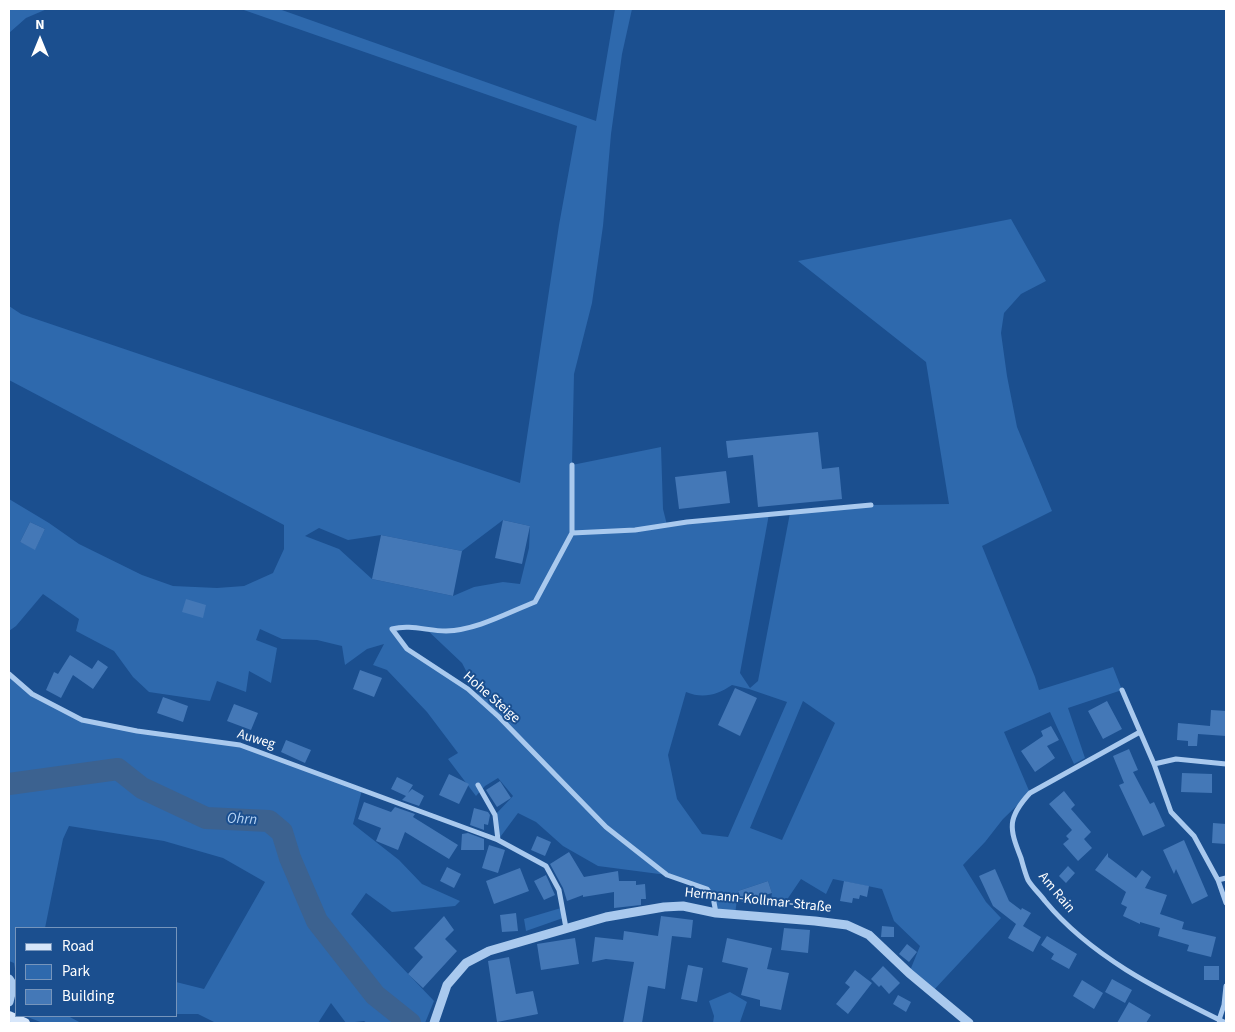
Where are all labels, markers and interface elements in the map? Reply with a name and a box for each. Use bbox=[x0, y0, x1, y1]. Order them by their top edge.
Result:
north arrow bbox=[15, 15, 65, 65]
text: N bbox=[35, 15, 45, 35]
street label: Hohe Steige bbox=[459, 669, 523, 727]
street label: Auweg bbox=[235, 726, 277, 754]
water label: Ohrn bbox=[226, 810, 258, 830]
street label: Am Rain bbox=[1034, 869, 1078, 917]
street label: Hermann-Kollmar-Straße bbox=[684, 885, 832, 917]
legend bbox=[15, 927, 178, 1017]
text: Road bbox=[62, 936, 94, 957]
text: Park bbox=[62, 961, 90, 982]
text: Building bbox=[62, 986, 114, 1007]

